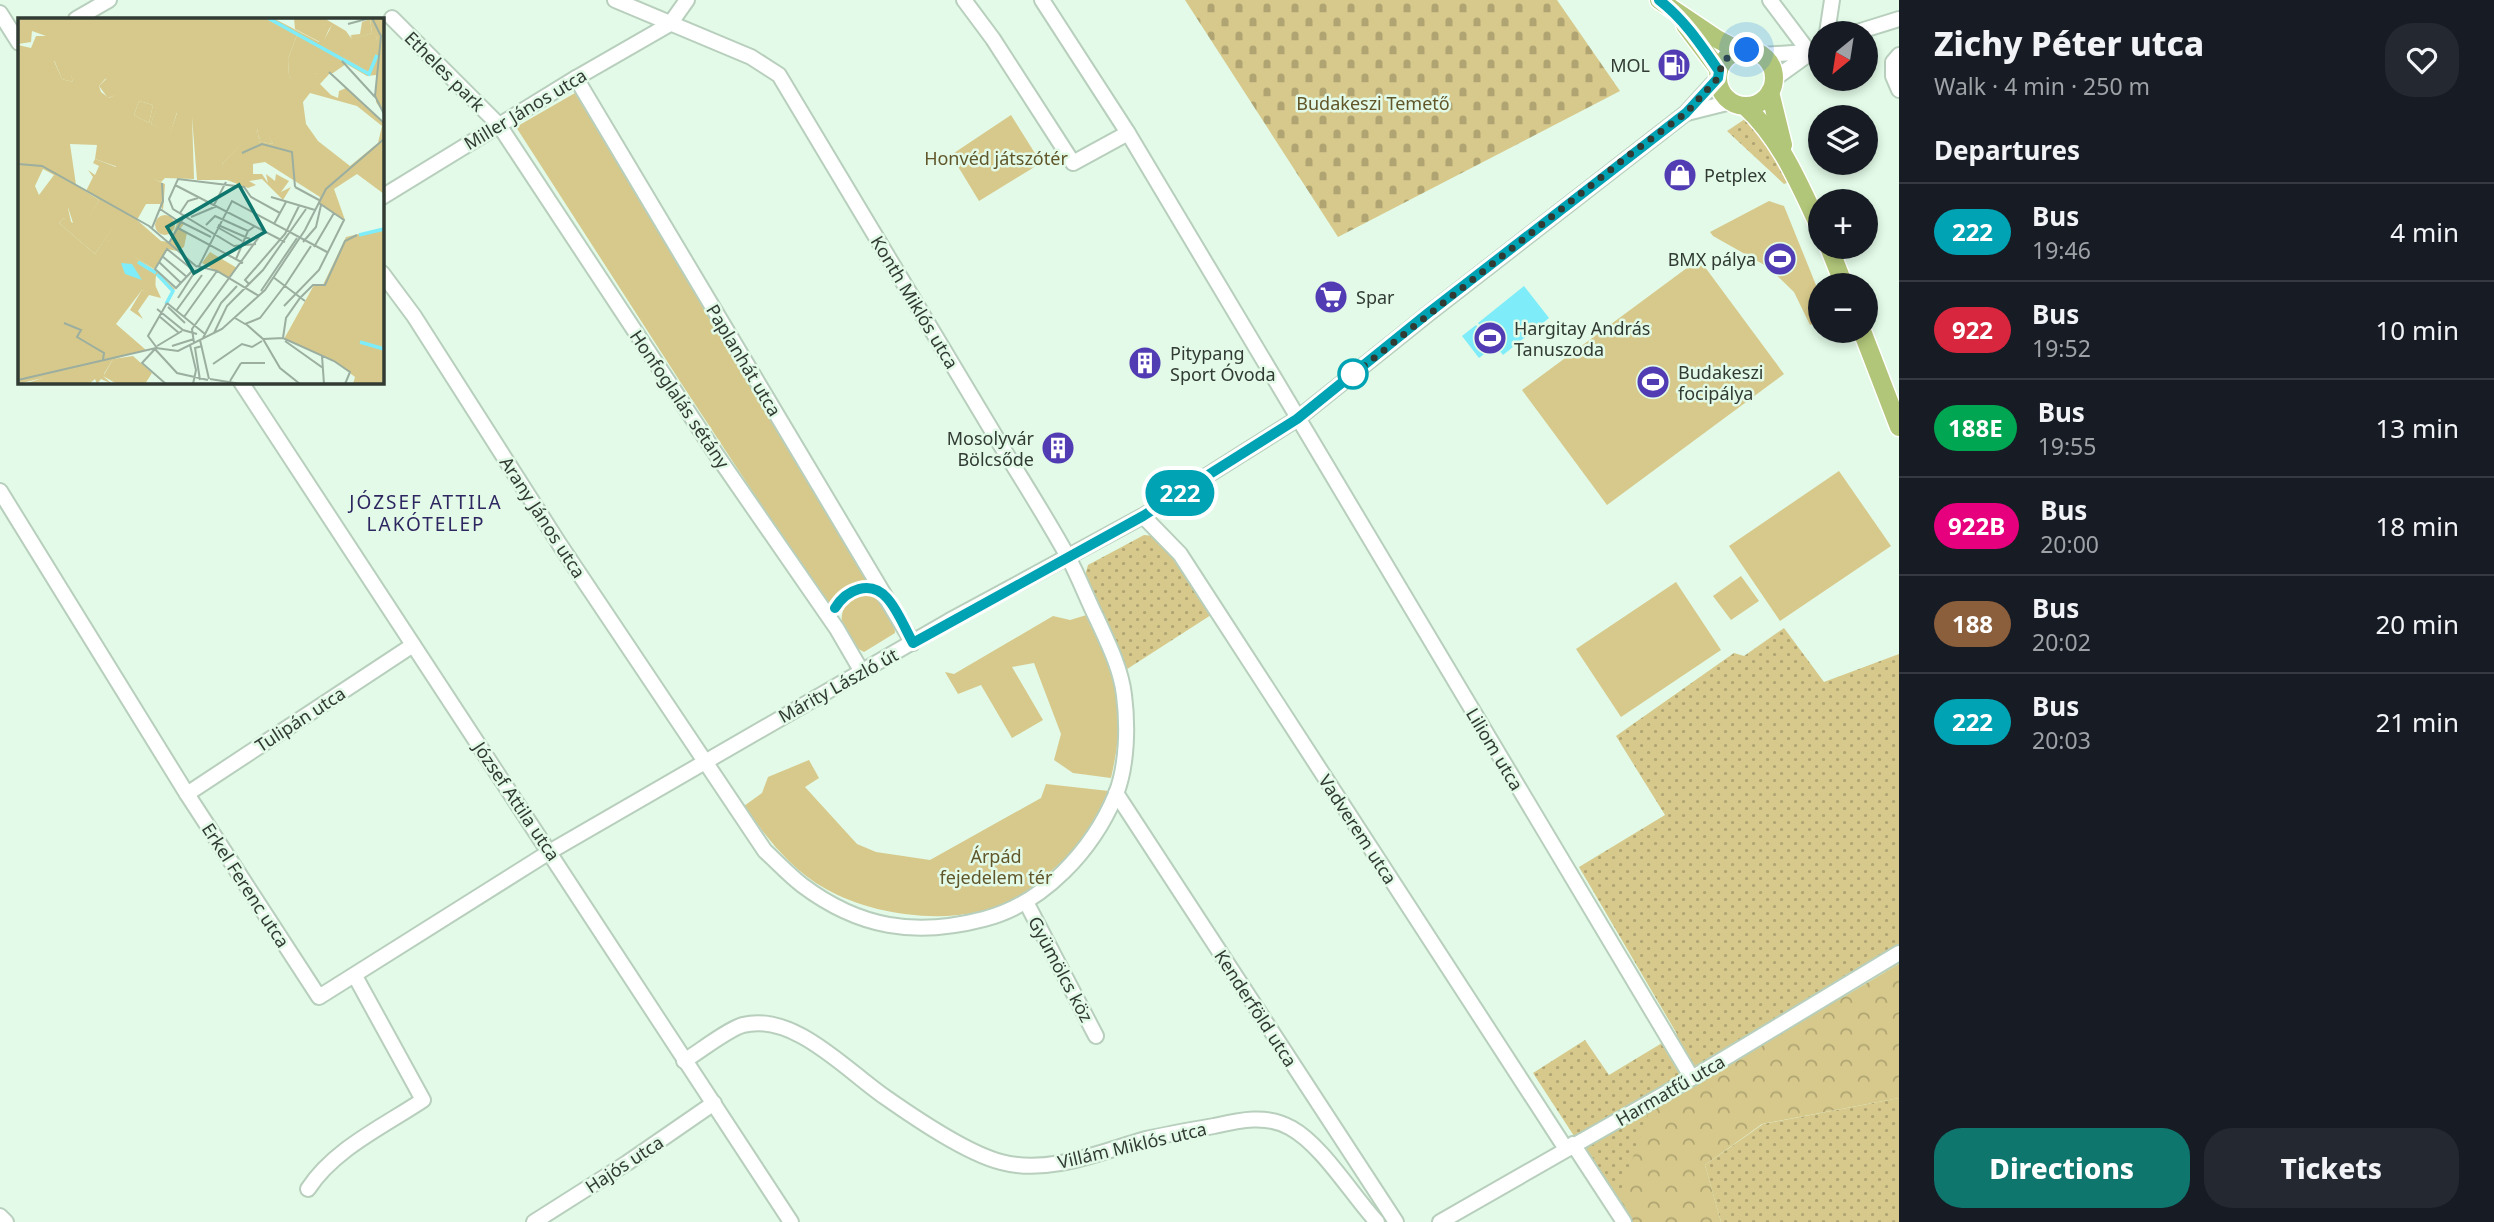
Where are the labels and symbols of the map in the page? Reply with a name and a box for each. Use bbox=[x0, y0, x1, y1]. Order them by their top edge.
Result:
inset map bbox=[18, 18, 383, 383]
north arrow bbox=[1808, 21, 1878, 91]
street label: Etheles park bbox=[400, 26, 491, 117]
your location bbox=[1729, 32, 1764, 67]
fuel station icon: MOL bbox=[1655, 46, 1693, 84]
place label: MOL bbox=[1610, 53, 1650, 77]
street label: Miller János utca bbox=[459, 63, 591, 155]
park label: Budakeszi Temető bbox=[1296, 91, 1450, 115]
park label: Honvéd játszótér bbox=[924, 146, 1068, 170]
shop icon: Petplex bbox=[1661, 156, 1699, 194]
place label: Petplex bbox=[1704, 163, 1767, 187]
street label: Konth Miklós utca bbox=[866, 231, 964, 373]
sports icon: BMX pálya bbox=[1761, 240, 1799, 278]
place label: BMX pálya bbox=[1668, 247, 1756, 271]
supermarket icon: Spar bbox=[1312, 278, 1350, 316]
place label: Spar bbox=[1356, 285, 1395, 309]
street label: Paplanhát utca bbox=[701, 300, 787, 420]
place label: Hargitay András Tanuszoda bbox=[1514, 316, 1650, 361]
sports icon: Hargitay András Tanuszoda bbox=[1471, 319, 1509, 357]
street label: Honfoglalás sétány bbox=[625, 325, 736, 474]
place label: Pitypang Sport Óvoda bbox=[1170, 341, 1276, 386]
building icon: Pitypang Sport Óvoda bbox=[1126, 344, 1164, 382]
unlabelled marker bbox=[1338, 359, 1368, 389]
place label: Budakeszi focipálya bbox=[1678, 360, 1763, 405]
sports icon: Budakeszi focipálya bbox=[1634, 363, 1672, 401]
place label: Mosolyvár Bölcsőde bbox=[947, 426, 1035, 471]
building icon: Mosolyvár Bölcsőde bbox=[1039, 429, 1077, 467]
street label: Arany János utca bbox=[495, 452, 591, 582]
line badge: 222 bbox=[1140, 470, 1220, 516]
district label: JÓZSEF ATTILA LAKÓTELEP bbox=[347, 489, 503, 537]
street label: Márity László út bbox=[774, 642, 903, 728]
street label: Tulipán utca bbox=[250, 681, 350, 757]
street label: Liliom utca bbox=[1461, 703, 1529, 795]
street label: József Attila utca bbox=[467, 735, 566, 865]
street label: Vadverem utca bbox=[1314, 770, 1402, 888]
street label: Erkel Ferenc utca bbox=[197, 818, 295, 952]
park label: Árpád fejedelem tér bbox=[940, 844, 1053, 889]
street label: Gyümölcs köz bbox=[1023, 912, 1099, 1026]
street label: Kenderföld utca bbox=[1209, 945, 1303, 1071]
street label: Harmatfű utca bbox=[1611, 1049, 1729, 1131]
street label: Villám Miklós utca bbox=[1055, 1116, 1209, 1174]
street label: Hajós utca bbox=[580, 1130, 668, 1198]

